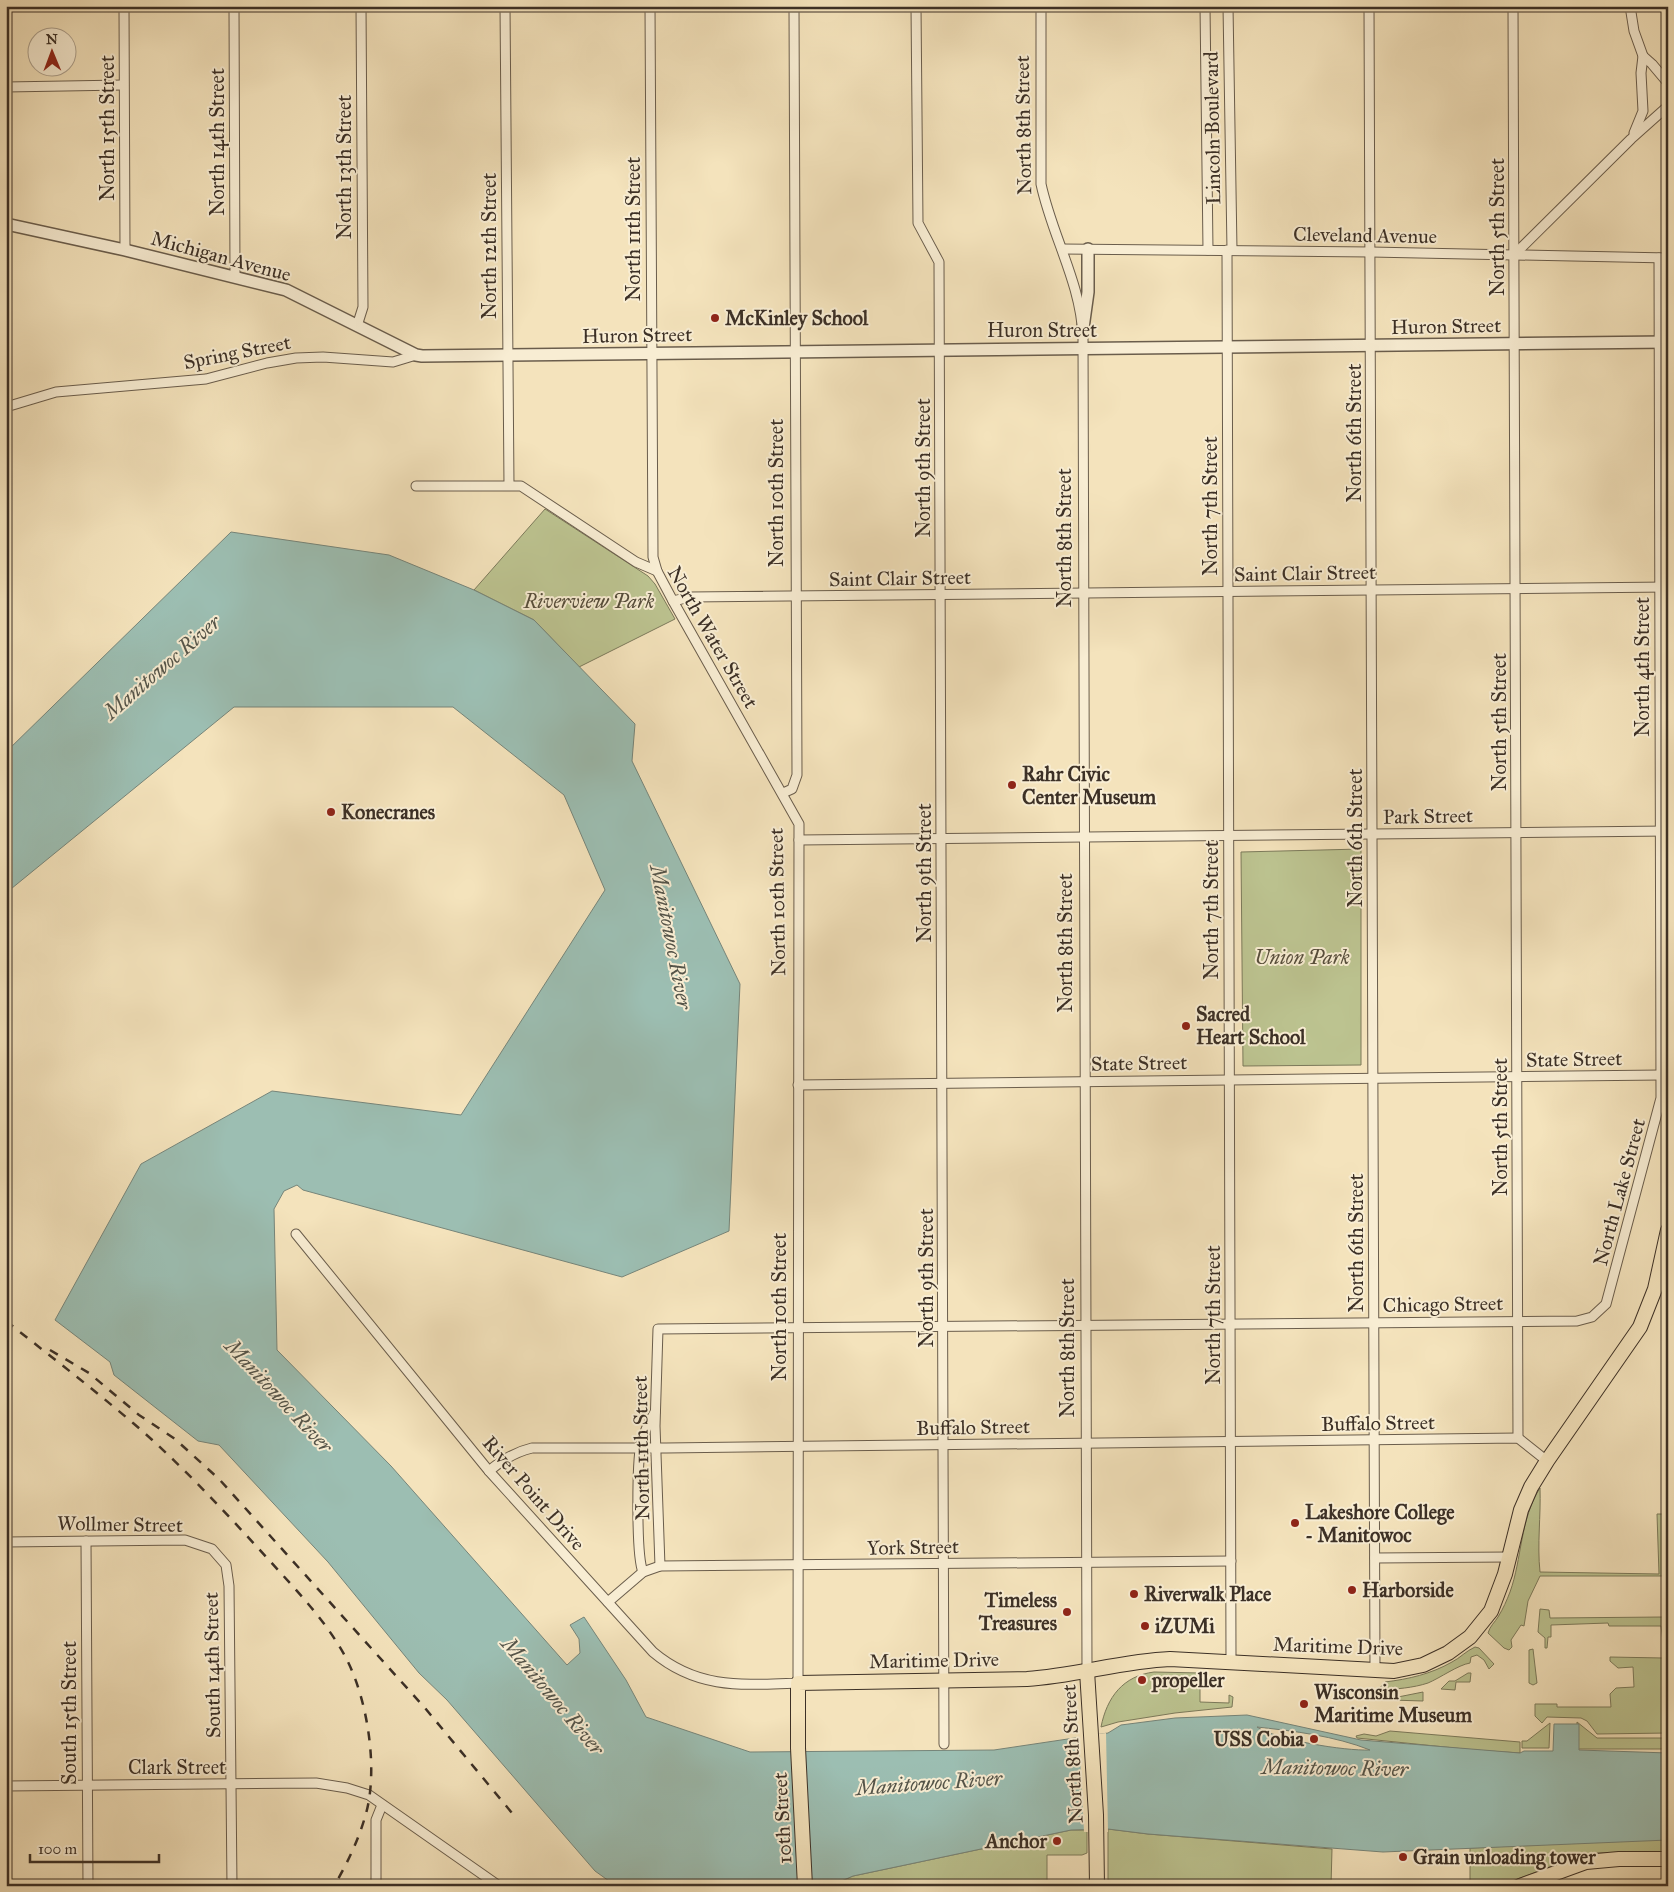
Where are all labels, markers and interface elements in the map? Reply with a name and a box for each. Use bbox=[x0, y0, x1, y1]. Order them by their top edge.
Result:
north arrow bbox=[28, 28, 78, 78]
text: N bbox=[46, 31, 58, 48]
street label: Lincoln Boulevard bbox=[1199, 51, 1225, 205]
street label: North 15th Street bbox=[95, 55, 119, 201]
street label: North 8th Street bbox=[1010, 55, 1036, 195]
street label: North 14th Street bbox=[205, 68, 229, 216]
street label: North 13th Street bbox=[332, 95, 356, 239]
street label: North 11th Street bbox=[621, 157, 645, 301]
street label: North 5th Street bbox=[1485, 158, 1509, 296]
street label: North 12th Street bbox=[477, 173, 501, 319]
street label: Cleveland Avenue bbox=[1293, 222, 1437, 248]
street label: Michigan Avenue bbox=[148, 226, 294, 287]
place label: McKinley School bbox=[725, 306, 869, 331]
marker: McKinley School bbox=[709, 312, 721, 324]
street label: Huron Street bbox=[1391, 313, 1501, 339]
street label: Huron Street bbox=[987, 318, 1097, 342]
street label: Huron Street bbox=[582, 322, 692, 348]
street label: Spring Street bbox=[181, 330, 293, 375]
street label: North 6th Street bbox=[1342, 363, 1366, 503]
street label: North 9th Street bbox=[911, 398, 935, 538]
street label: North 10th Street bbox=[764, 419, 788, 567]
street label: North 7th Street bbox=[1198, 436, 1222, 576]
street label: North 8th Street bbox=[1052, 468, 1076, 608]
street label: Saint Clair Street bbox=[1234, 560, 1376, 586]
street label: North Water Street bbox=[663, 562, 763, 712]
street label: Saint Clair Street bbox=[829, 565, 971, 591]
park label: Riverview Park bbox=[523, 589, 654, 613]
street label: North 4th Street bbox=[1630, 597, 1654, 737]
water label: Manitowoc River bbox=[97, 608, 227, 726]
street label: North 5th Street bbox=[1487, 653, 1511, 791]
place label: Rahr Civic Center Museum bbox=[1022, 762, 1156, 809]
street label: North 6th Street bbox=[1343, 768, 1367, 908]
marker: Rahr Civic Center Museum bbox=[1006, 779, 1018, 791]
place label: Konecranes bbox=[341, 800, 436, 824]
street label: North 9th Street bbox=[912, 803, 936, 943]
street label: Park Street bbox=[1383, 803, 1473, 829]
marker: Konecranes bbox=[325, 806, 337, 818]
street label: North 10th Street bbox=[764, 828, 790, 976]
street label: North 7th Street bbox=[1199, 840, 1223, 980]
water label: Manitowoc River bbox=[644, 861, 698, 1012]
street label: North 8th Street bbox=[1053, 873, 1077, 1013]
park label: Union Park bbox=[1254, 945, 1350, 969]
place label: Sacred Heart School bbox=[1196, 1002, 1306, 1049]
marker: Sacred Heart School bbox=[1180, 1020, 1192, 1032]
street label: State Street bbox=[1526, 1046, 1622, 1072]
street label: State Street bbox=[1091, 1050, 1187, 1076]
street label: North 5th Street bbox=[1488, 1058, 1512, 1196]
street label: North Lake Street bbox=[1588, 1116, 1650, 1268]
street label: North 6th Street bbox=[1344, 1173, 1368, 1313]
street label: North 9th Street bbox=[914, 1208, 938, 1348]
street label: North 10th Street bbox=[767, 1233, 791, 1381]
street label: North 7th Street bbox=[1201, 1245, 1225, 1385]
street label: North 8th Street bbox=[1055, 1278, 1079, 1418]
street label: Chicago Street bbox=[1382, 1291, 1504, 1318]
water label: Manitowoc River bbox=[218, 1332, 339, 1459]
street label: North 11th Street bbox=[628, 1375, 654, 1521]
street label: Buffalo Street bbox=[1321, 1410, 1435, 1436]
street label: Buffalo Street bbox=[916, 1414, 1030, 1440]
street label: River Point Drive bbox=[478, 1431, 590, 1555]
place label: Lakeshore College - Manitowoc bbox=[1305, 1500, 1455, 1547]
street label: Wollmer Street bbox=[57, 1511, 183, 1537]
marker: Lakeshore College - Manitowoc bbox=[1289, 1517, 1301, 1529]
street label: York Street bbox=[867, 1534, 959, 1560]
place label: Harborside bbox=[1362, 1578, 1454, 1602]
place label: Riverwalk Place bbox=[1144, 1582, 1272, 1606]
marker: Harborside bbox=[1346, 1584, 1358, 1596]
place label: Timeless Treasures bbox=[978, 1588, 1058, 1635]
marker: Riverwalk Place bbox=[1128, 1588, 1140, 1600]
street label: South 14th Street bbox=[199, 1592, 225, 1738]
marker: Timeless Treasures bbox=[1061, 1606, 1073, 1618]
place label: iZUMi bbox=[1155, 1614, 1215, 1638]
marker: iZUMi bbox=[1139, 1620, 1151, 1632]
water label: Manitowoc River bbox=[495, 1630, 611, 1761]
street label: Maritime Drive bbox=[1273, 1632, 1403, 1660]
street label: South 15th Street bbox=[57, 1641, 81, 1785]
street label: Maritime Drive bbox=[869, 1647, 999, 1673]
place label: propeller bbox=[1151, 1668, 1225, 1693]
marker: propeller bbox=[1136, 1674, 1148, 1686]
place label: Wisconsin Maritime Museum bbox=[1314, 1680, 1472, 1727]
street label: North 8th Street bbox=[1056, 1684, 1088, 1824]
marker: Wisconsin Maritime Museum bbox=[1298, 1698, 1310, 1710]
place label: USS Cobia bbox=[1214, 1727, 1305, 1751]
marker: USS Cobia bbox=[1308, 1733, 1320, 1745]
water label: Manitowoc River bbox=[1260, 1754, 1410, 1782]
street label: Clark Street bbox=[128, 1755, 226, 1779]
water label: Manitowoc River bbox=[853, 1765, 1004, 1801]
street label: 10th Street bbox=[768, 1772, 796, 1864]
place label: Anchor bbox=[984, 1829, 1047, 1853]
scale bar bbox=[30, 1832, 159, 1864]
marker: Anchor bbox=[1051, 1835, 1063, 1847]
text: 100 m bbox=[38, 1840, 78, 1858]
place label: Grain unloading tower bbox=[1413, 1845, 1596, 1870]
marker: Grain unloading tower bbox=[1397, 1851, 1409, 1863]

